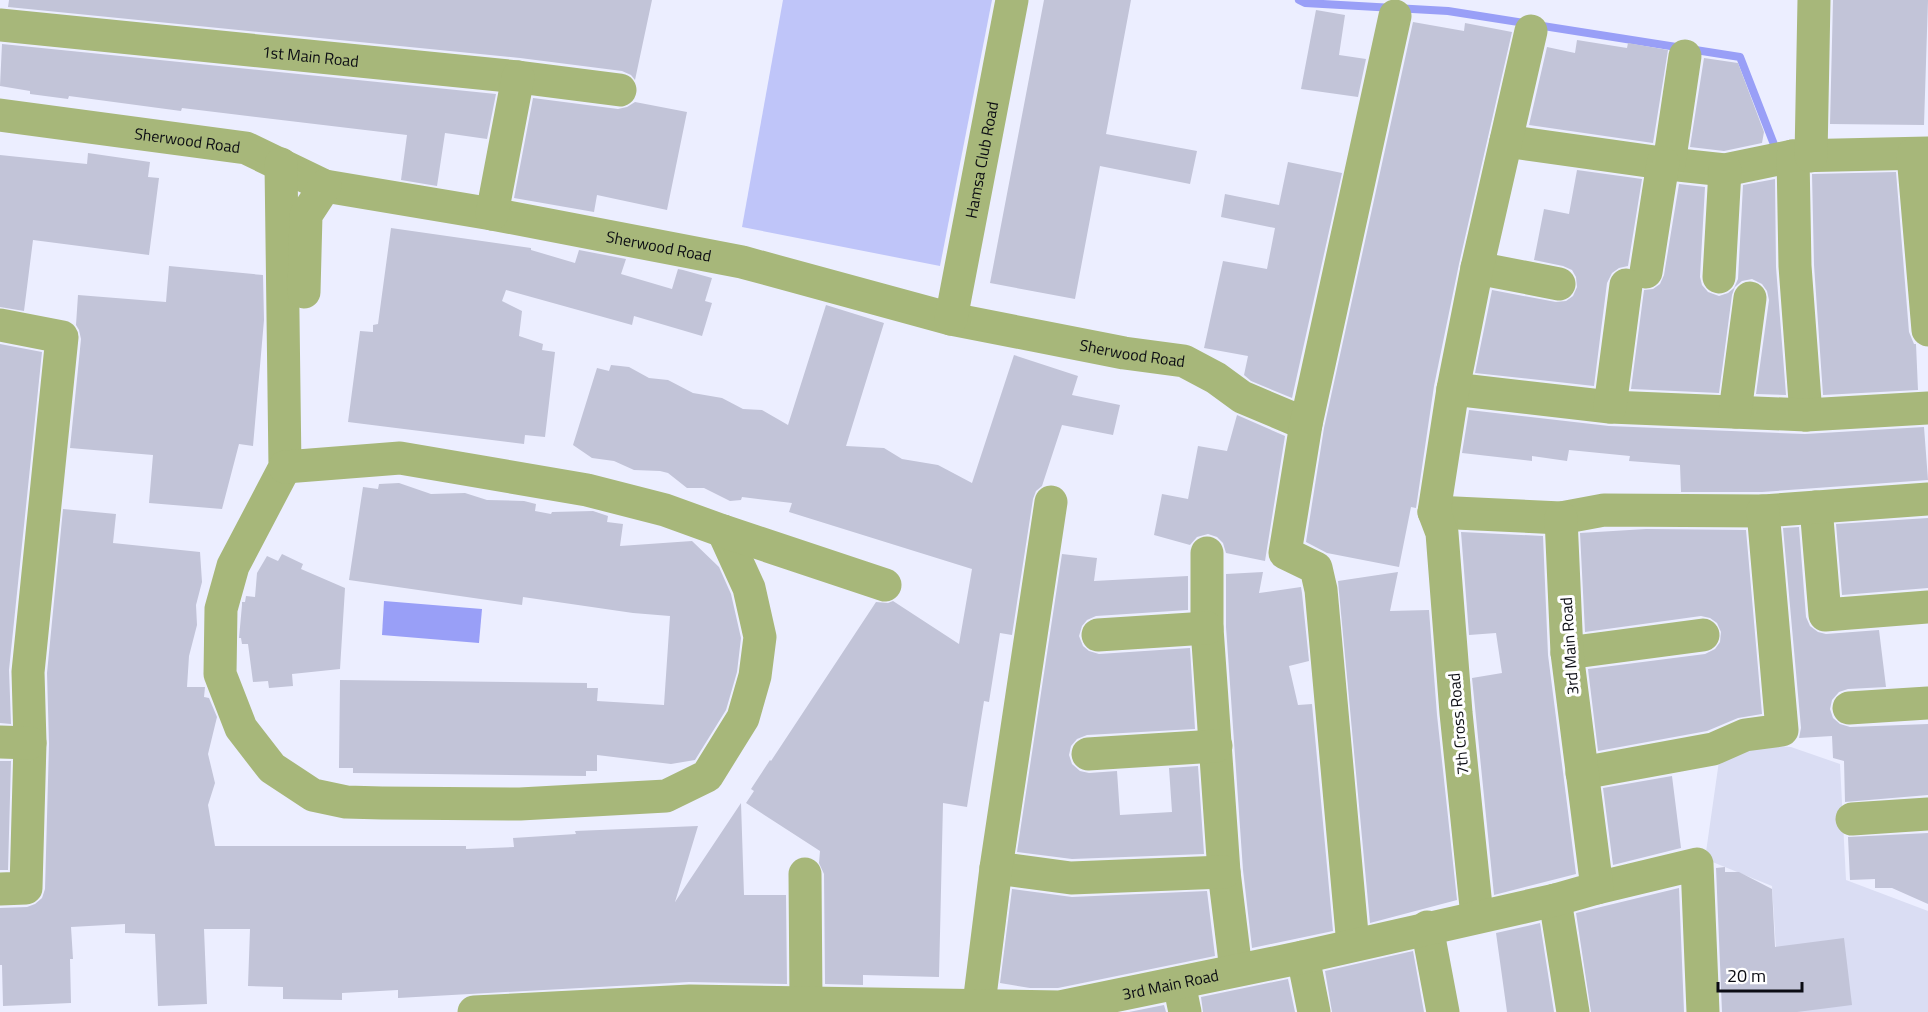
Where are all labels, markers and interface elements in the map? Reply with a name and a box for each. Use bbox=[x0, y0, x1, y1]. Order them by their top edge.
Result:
street label: 1st Main Road bbox=[261, 39, 360, 73]
street label: Hamsa Club Road bbox=[958, 99, 1004, 220]
street label: Sherwood Road bbox=[133, 121, 242, 159]
street label: Sherwood Road bbox=[604, 224, 713, 268]
street label: Sherwood Road bbox=[1078, 333, 1187, 373]
street label: 3rd Main Road bbox=[1554, 596, 1584, 696]
street label: 7th Cross Road bbox=[1442, 672, 1474, 776]
scale bar bbox=[1718, 955, 1802, 993]
text: 20 m bbox=[1727, 962, 1766, 989]
street label: 3rd Main Road bbox=[1120, 963, 1221, 1006]

